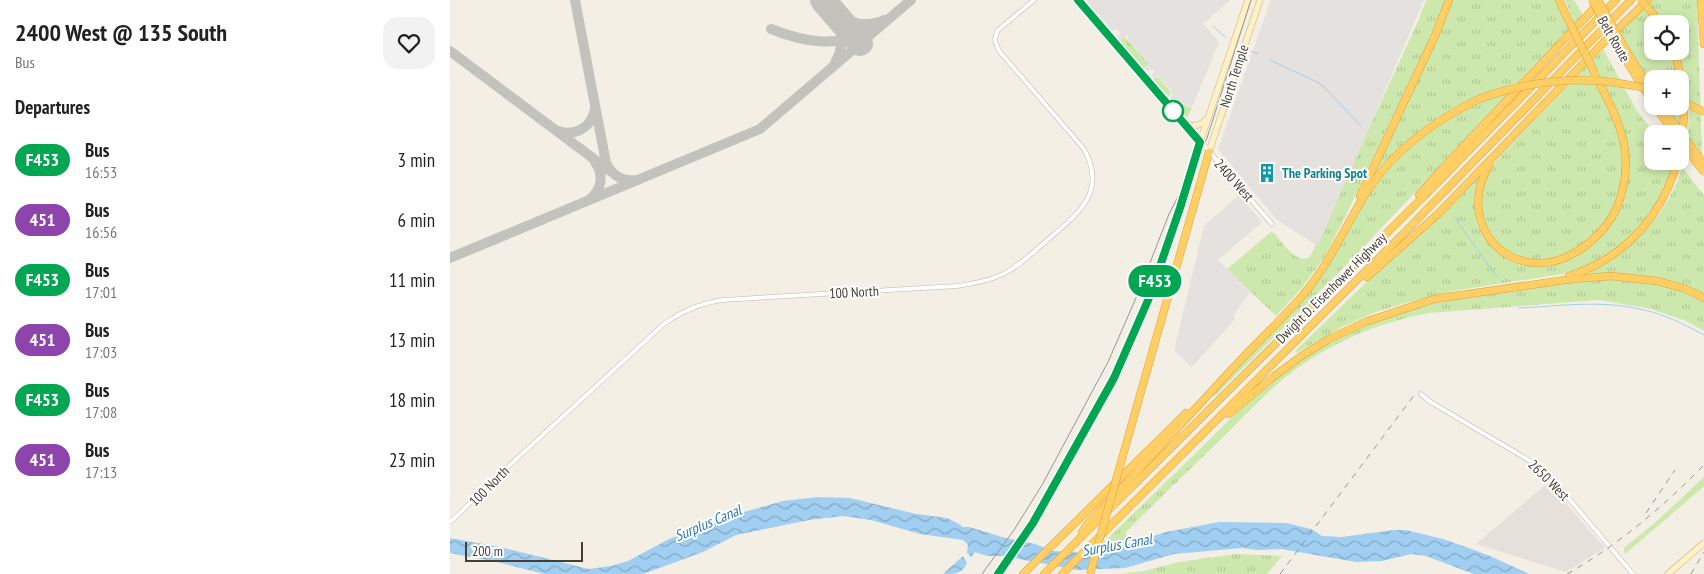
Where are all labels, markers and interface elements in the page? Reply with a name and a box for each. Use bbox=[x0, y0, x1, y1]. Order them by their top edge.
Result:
street label: Belt Route bbox=[1594, 13, 1634, 65]
map controls bbox=[1644, 15, 1689, 170]
button: locate bbox=[1644, 15, 1689, 60]
text: 2400 West @ 135 South bbox=[15, 17, 227, 48]
button: heart bbox=[383, 17, 435, 69]
street label: North Temple bbox=[1215, 42, 1253, 110]
text: Bus bbox=[15, 52, 35, 72]
button: + bbox=[1644, 70, 1689, 115]
text: Departures bbox=[15, 95, 90, 119]
unlabelled marker bbox=[1162, 100, 1184, 122]
button: − bbox=[1644, 125, 1689, 170]
text: Bus bbox=[85, 138, 109, 162]
text: F453 bbox=[26, 148, 59, 171]
text: 3 min bbox=[398, 148, 435, 172]
street label: 2400 West bbox=[1210, 155, 1258, 205]
text: 16:53 bbox=[85, 162, 117, 182]
building icon: The Parking Spot bbox=[1256, 162, 1278, 184]
place label: The Parking Spot bbox=[1282, 164, 1367, 182]
text: Bus bbox=[85, 198, 109, 222]
text: 451 bbox=[30, 208, 55, 231]
text: 6 min bbox=[398, 208, 435, 232]
text: 16:56 bbox=[85, 222, 117, 242]
street label: Dwight D. Eisenhower Highway bbox=[1272, 228, 1391, 347]
text: Bus bbox=[85, 258, 109, 282]
line badge: F453 bbox=[1120, 265, 1190, 297]
text: F453 bbox=[26, 268, 59, 291]
text: 11 min bbox=[389, 268, 435, 292]
text: F453 bbox=[1138, 269, 1172, 292]
text: 17:01 bbox=[85, 282, 117, 302]
street label: 100 North bbox=[829, 282, 879, 302]
text: Bus bbox=[85, 318, 109, 342]
text: 451 bbox=[30, 328, 55, 351]
text: 13 min bbox=[389, 328, 435, 352]
text: 17:03 bbox=[85, 342, 117, 362]
text: Bus bbox=[85, 378, 109, 402]
text: F453 bbox=[26, 388, 59, 411]
text: 18 min bbox=[389, 388, 435, 412]
text: 17:08 bbox=[85, 402, 117, 422]
text: Bus bbox=[85, 438, 109, 462]
text: 451 bbox=[30, 448, 55, 471]
text: 23 min bbox=[389, 448, 435, 472]
street label: 2650 West bbox=[1525, 456, 1574, 505]
text: 17:13 bbox=[85, 462, 117, 482]
street label: 100 North bbox=[465, 462, 513, 510]
water label: Surplus Canal bbox=[672, 499, 745, 545]
water label: Surplus Canal bbox=[1081, 529, 1155, 560]
scale bar bbox=[465, 539, 582, 562]
text: 200 m bbox=[472, 542, 503, 560]

